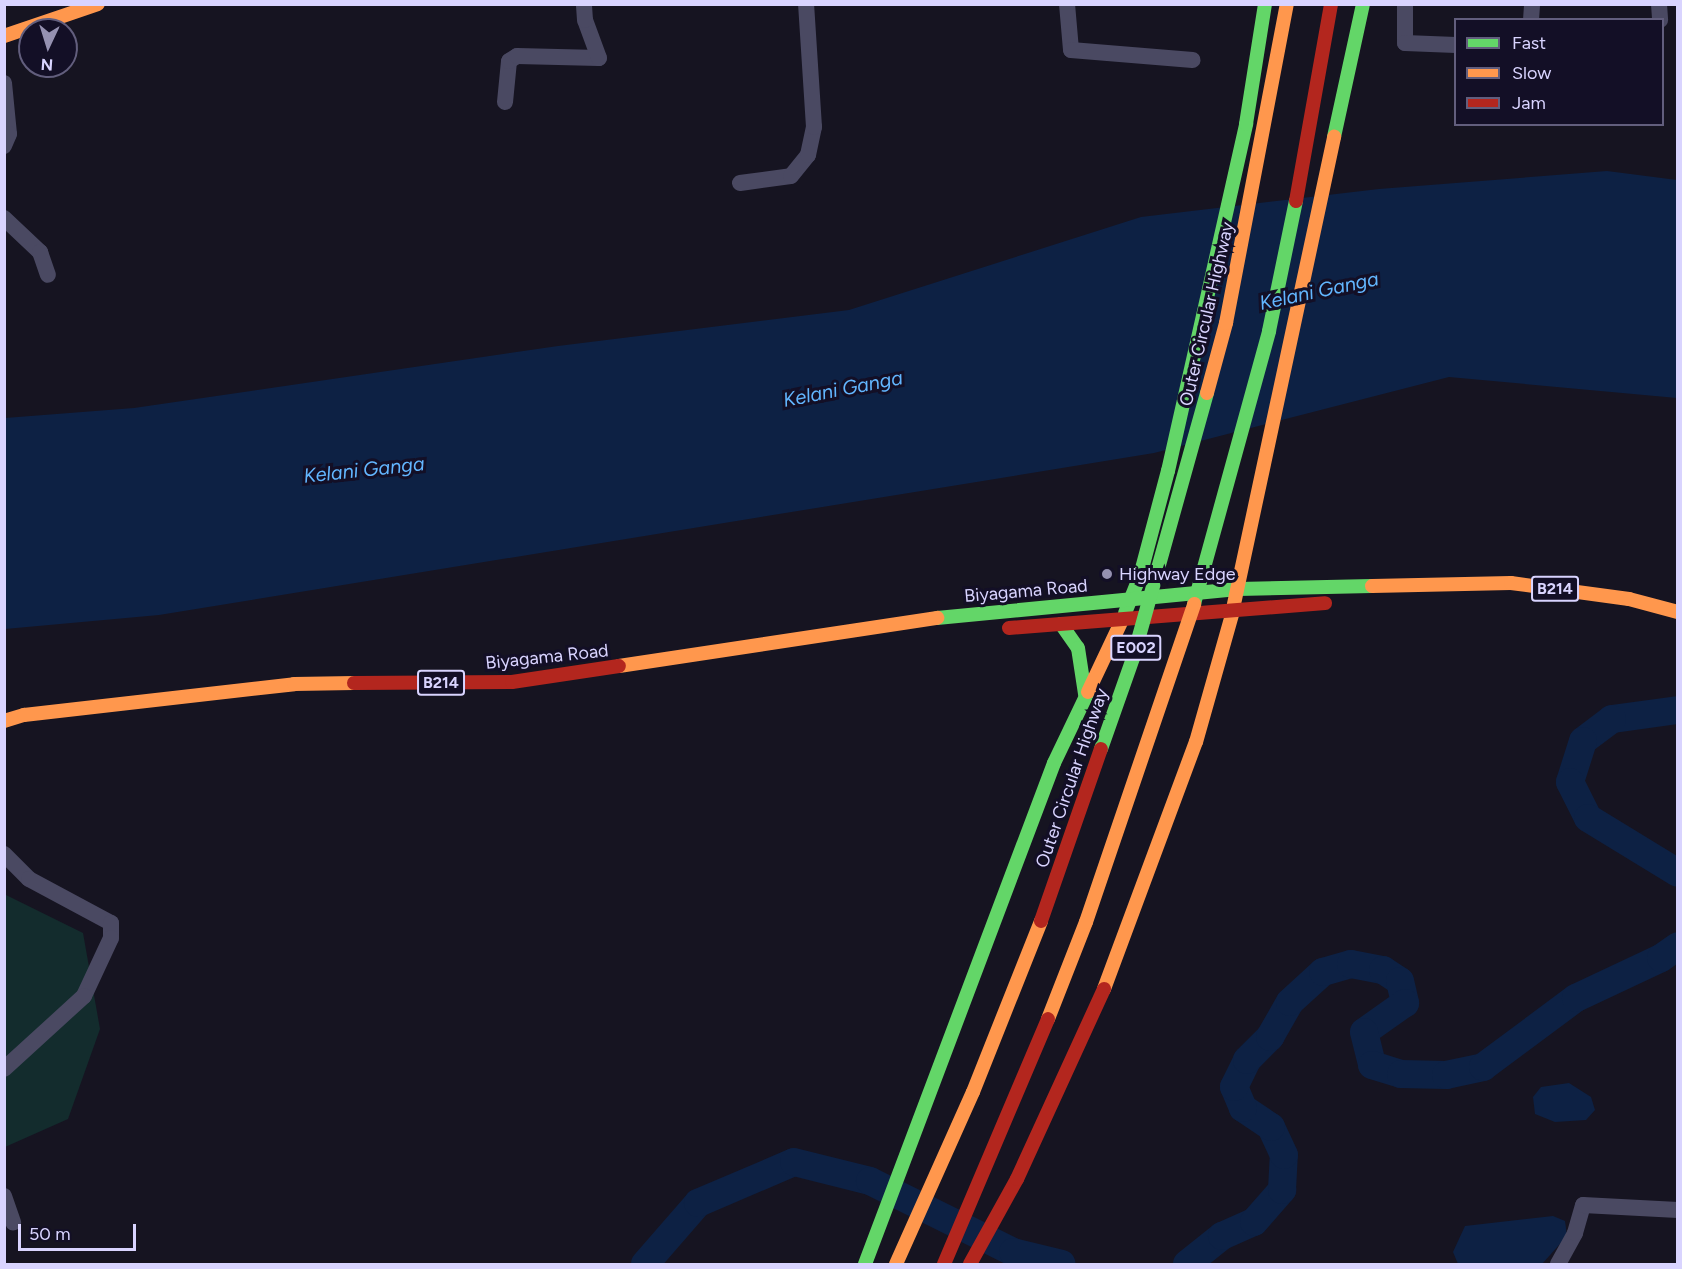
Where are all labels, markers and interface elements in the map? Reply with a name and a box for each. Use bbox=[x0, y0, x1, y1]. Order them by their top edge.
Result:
north arrow bbox=[18, 18, 78, 78]
legend bbox=[1454, 18, 1664, 126]
text: Fast bbox=[1512, 32, 1546, 54]
text: N bbox=[40, 55, 54, 74]
text: Slow bbox=[1512, 62, 1551, 84]
text: Jam bbox=[1512, 92, 1546, 114]
street label: Outer Circular Highway bbox=[1175, 220, 1239, 408]
water label: Kelani Ganga bbox=[1257, 267, 1381, 315]
water label: Kelani Ganga bbox=[781, 366, 905, 412]
water label: Kelani Ganga bbox=[302, 452, 426, 488]
place label: Highway Edge bbox=[1119, 563, 1236, 585]
marker: Highway Edge bbox=[1100, 567, 1114, 581]
street label: Biyagama Road bbox=[963, 575, 1089, 607]
road number: B214 bbox=[1531, 576, 1579, 602]
road number: E002 bbox=[1109, 635, 1163, 661]
street label: Biyagama Road bbox=[484, 640, 610, 674]
road number: B214 bbox=[417, 670, 465, 696]
street label: Outer Circular Highway bbox=[1031, 685, 1113, 871]
scale bar bbox=[21, 1212, 140, 1250]
text: 50 m bbox=[29, 1223, 71, 1245]

